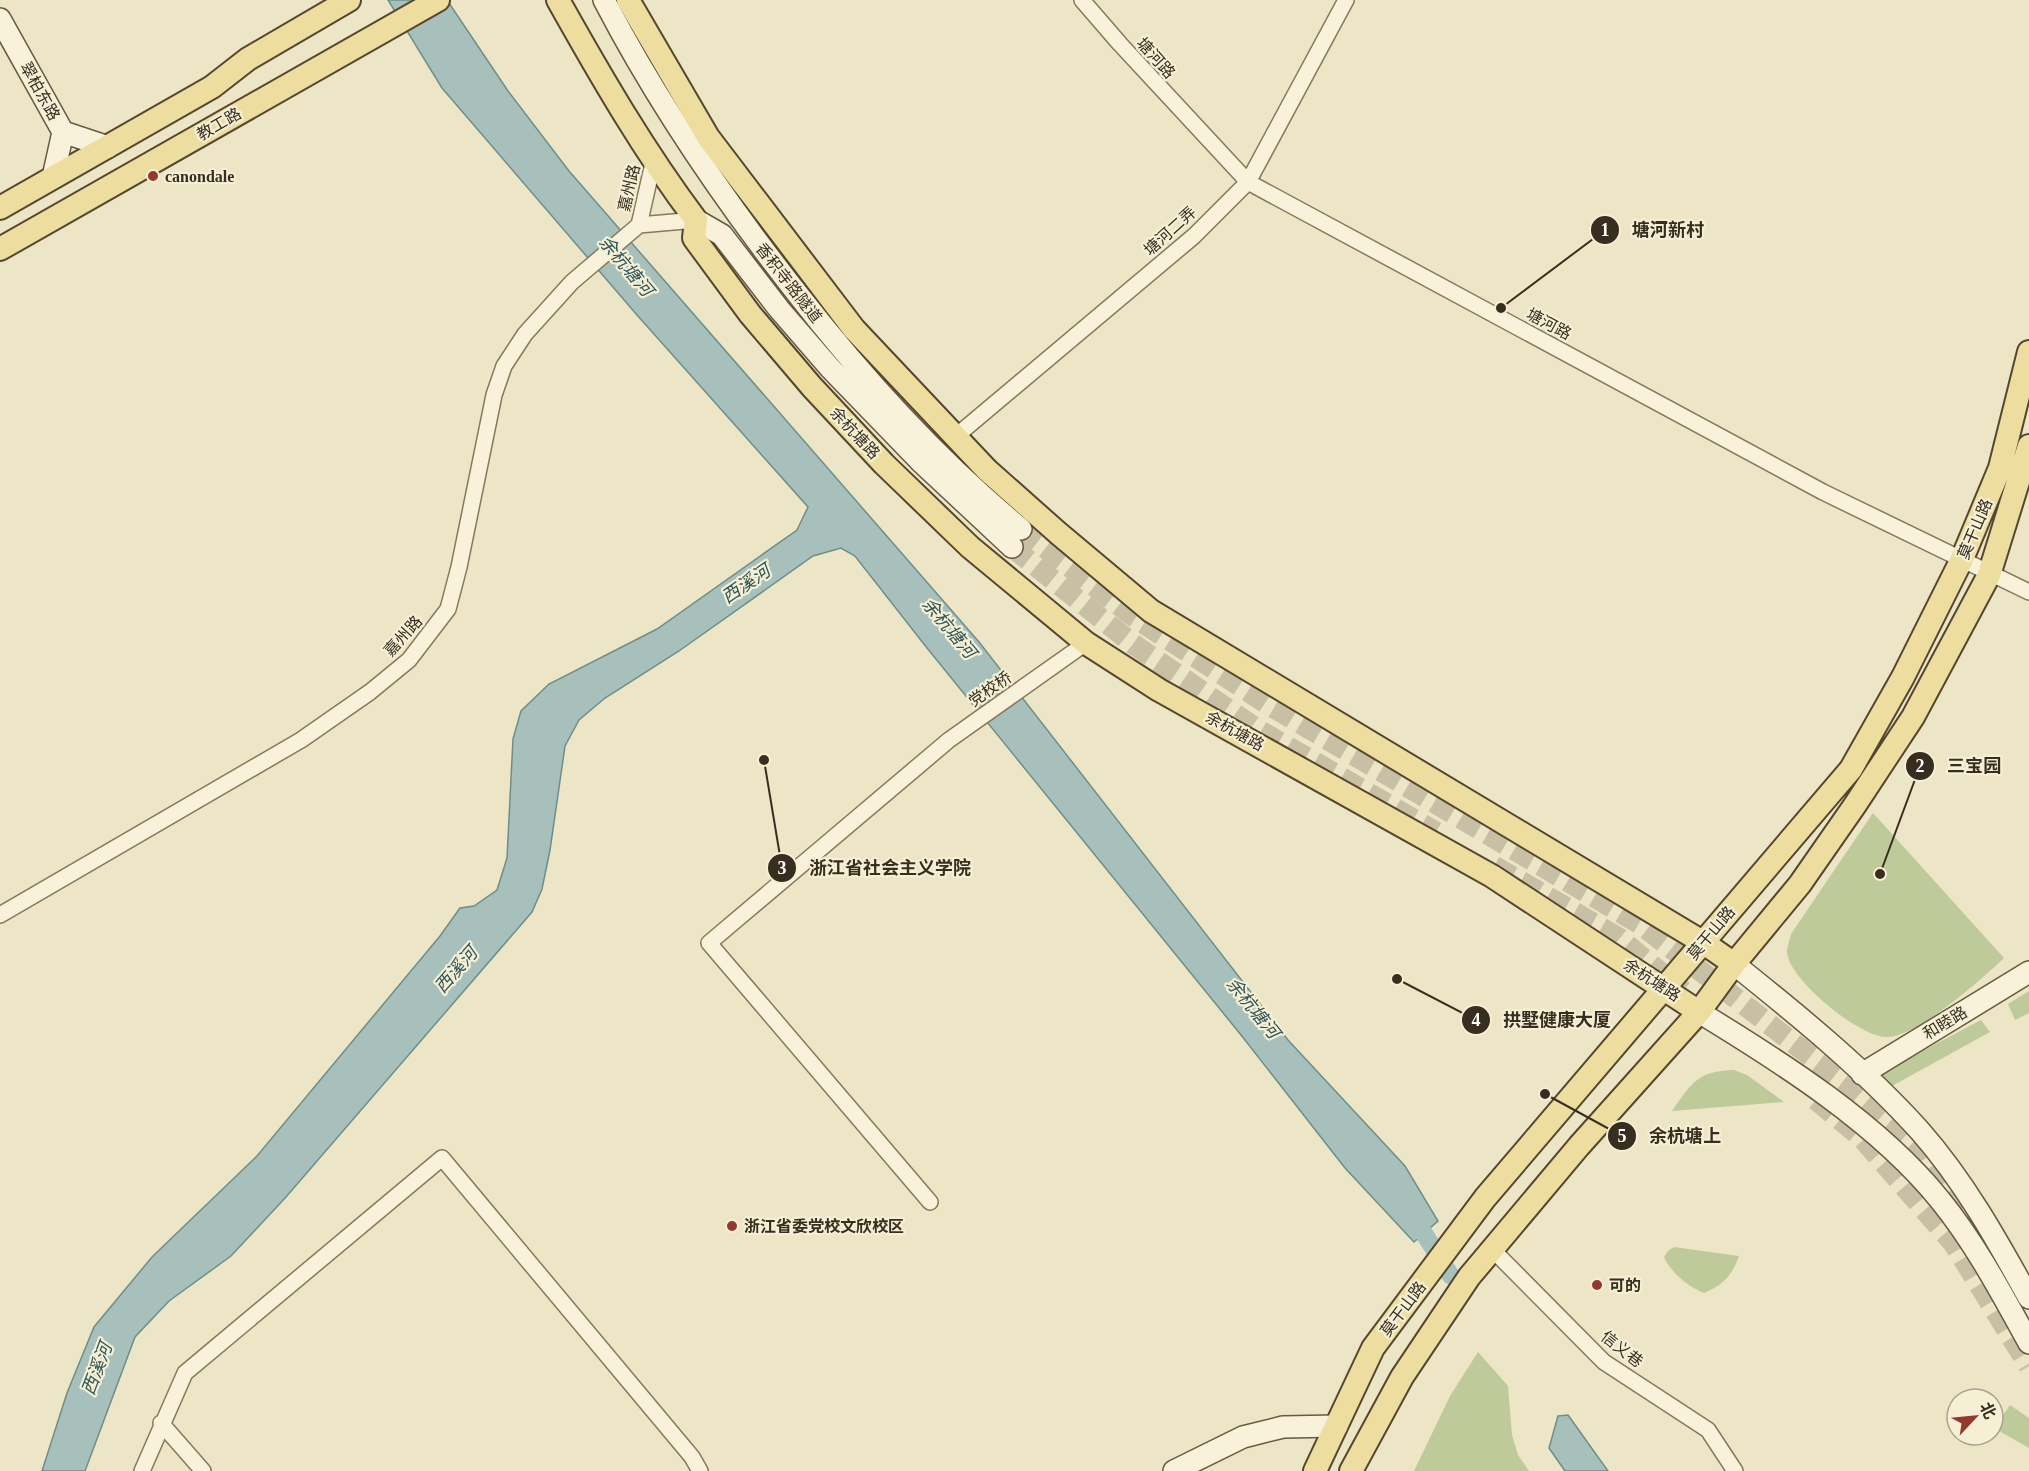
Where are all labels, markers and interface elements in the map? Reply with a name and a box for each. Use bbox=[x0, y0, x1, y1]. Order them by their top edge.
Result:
street label: 塘河路 bbox=[1134, 34, 1178, 82]
street label: 翠柏东路 bbox=[17, 59, 63, 123]
street label: 教工路 bbox=[194, 105, 244, 143]
street label: 嘉州路 bbox=[615, 163, 643, 213]
place label: canondale bbox=[165, 168, 234, 185]
marker: canondale bbox=[146, 169, 160, 183]
street label: 塘河二弄 bbox=[1141, 203, 1199, 259]
callout: 塘河新村 bbox=[1590, 212, 1716, 248]
text: 1 bbox=[1601, 220, 1610, 240]
text: 塘河新村 bbox=[1632, 220, 1704, 240]
water label: 余杭塘河 bbox=[595, 232, 659, 302]
street label: 香积寺路隧道 bbox=[753, 240, 825, 326]
street label: 塘河路 bbox=[1524, 305, 1574, 343]
street label: 余杭塘路 bbox=[827, 404, 883, 462]
street label: 莫干山路 bbox=[1955, 496, 1995, 562]
water label: 西溪河 bbox=[718, 559, 776, 607]
water label: 余杭塘河 bbox=[918, 594, 982, 664]
street label: 嘉州路 bbox=[381, 612, 425, 660]
street label: 党校桥 bbox=[965, 668, 1015, 710]
street label: 余杭塘路 bbox=[1203, 708, 1267, 754]
callout: 三宝园 bbox=[1905, 748, 2013, 784]
text: 2 bbox=[1916, 756, 1925, 776]
text: 三宝园 bbox=[1947, 756, 2001, 776]
callout: 浙江省社会主义学院 bbox=[767, 850, 983, 886]
text: 3 bbox=[778, 858, 787, 878]
text: 浙江省社会主义学院 bbox=[809, 858, 971, 878]
street label: 莫干山路 bbox=[1684, 903, 1738, 963]
water label: 西溪河 bbox=[431, 941, 483, 997]
street label: 余杭塘路 bbox=[1621, 955, 1683, 1005]
water label: 余杭塘河 bbox=[1223, 974, 1285, 1045]
callout: 拱墅健康大厦 bbox=[1461, 1002, 1623, 1038]
street label: 和睦路 bbox=[1920, 1003, 1970, 1043]
text: 4 bbox=[1472, 1010, 1481, 1030]
text: 拱墅健康大厦 bbox=[1503, 1010, 1611, 1030]
callout: 余杭塘上 bbox=[1607, 1118, 1733, 1154]
text: 5 bbox=[1618, 1126, 1627, 1146]
text: 余杭塘上 bbox=[1649, 1126, 1721, 1146]
place label: 浙江省委党校文欣校区 bbox=[744, 1217, 904, 1235]
marker: 浙江省委党校文欣校区 bbox=[725, 1219, 739, 1233]
place label: 可的 bbox=[1609, 1277, 1641, 1294]
street label: 莫干山路 bbox=[1377, 1278, 1429, 1340]
marker: 可的 bbox=[1590, 1278, 1604, 1292]
street label: 信义巷 bbox=[1598, 1328, 1646, 1370]
water label: 西溪河 bbox=[78, 1337, 117, 1398]
north arrow bbox=[1945, 1387, 2005, 1447]
text: 北 bbox=[1977, 1400, 1999, 1422]

